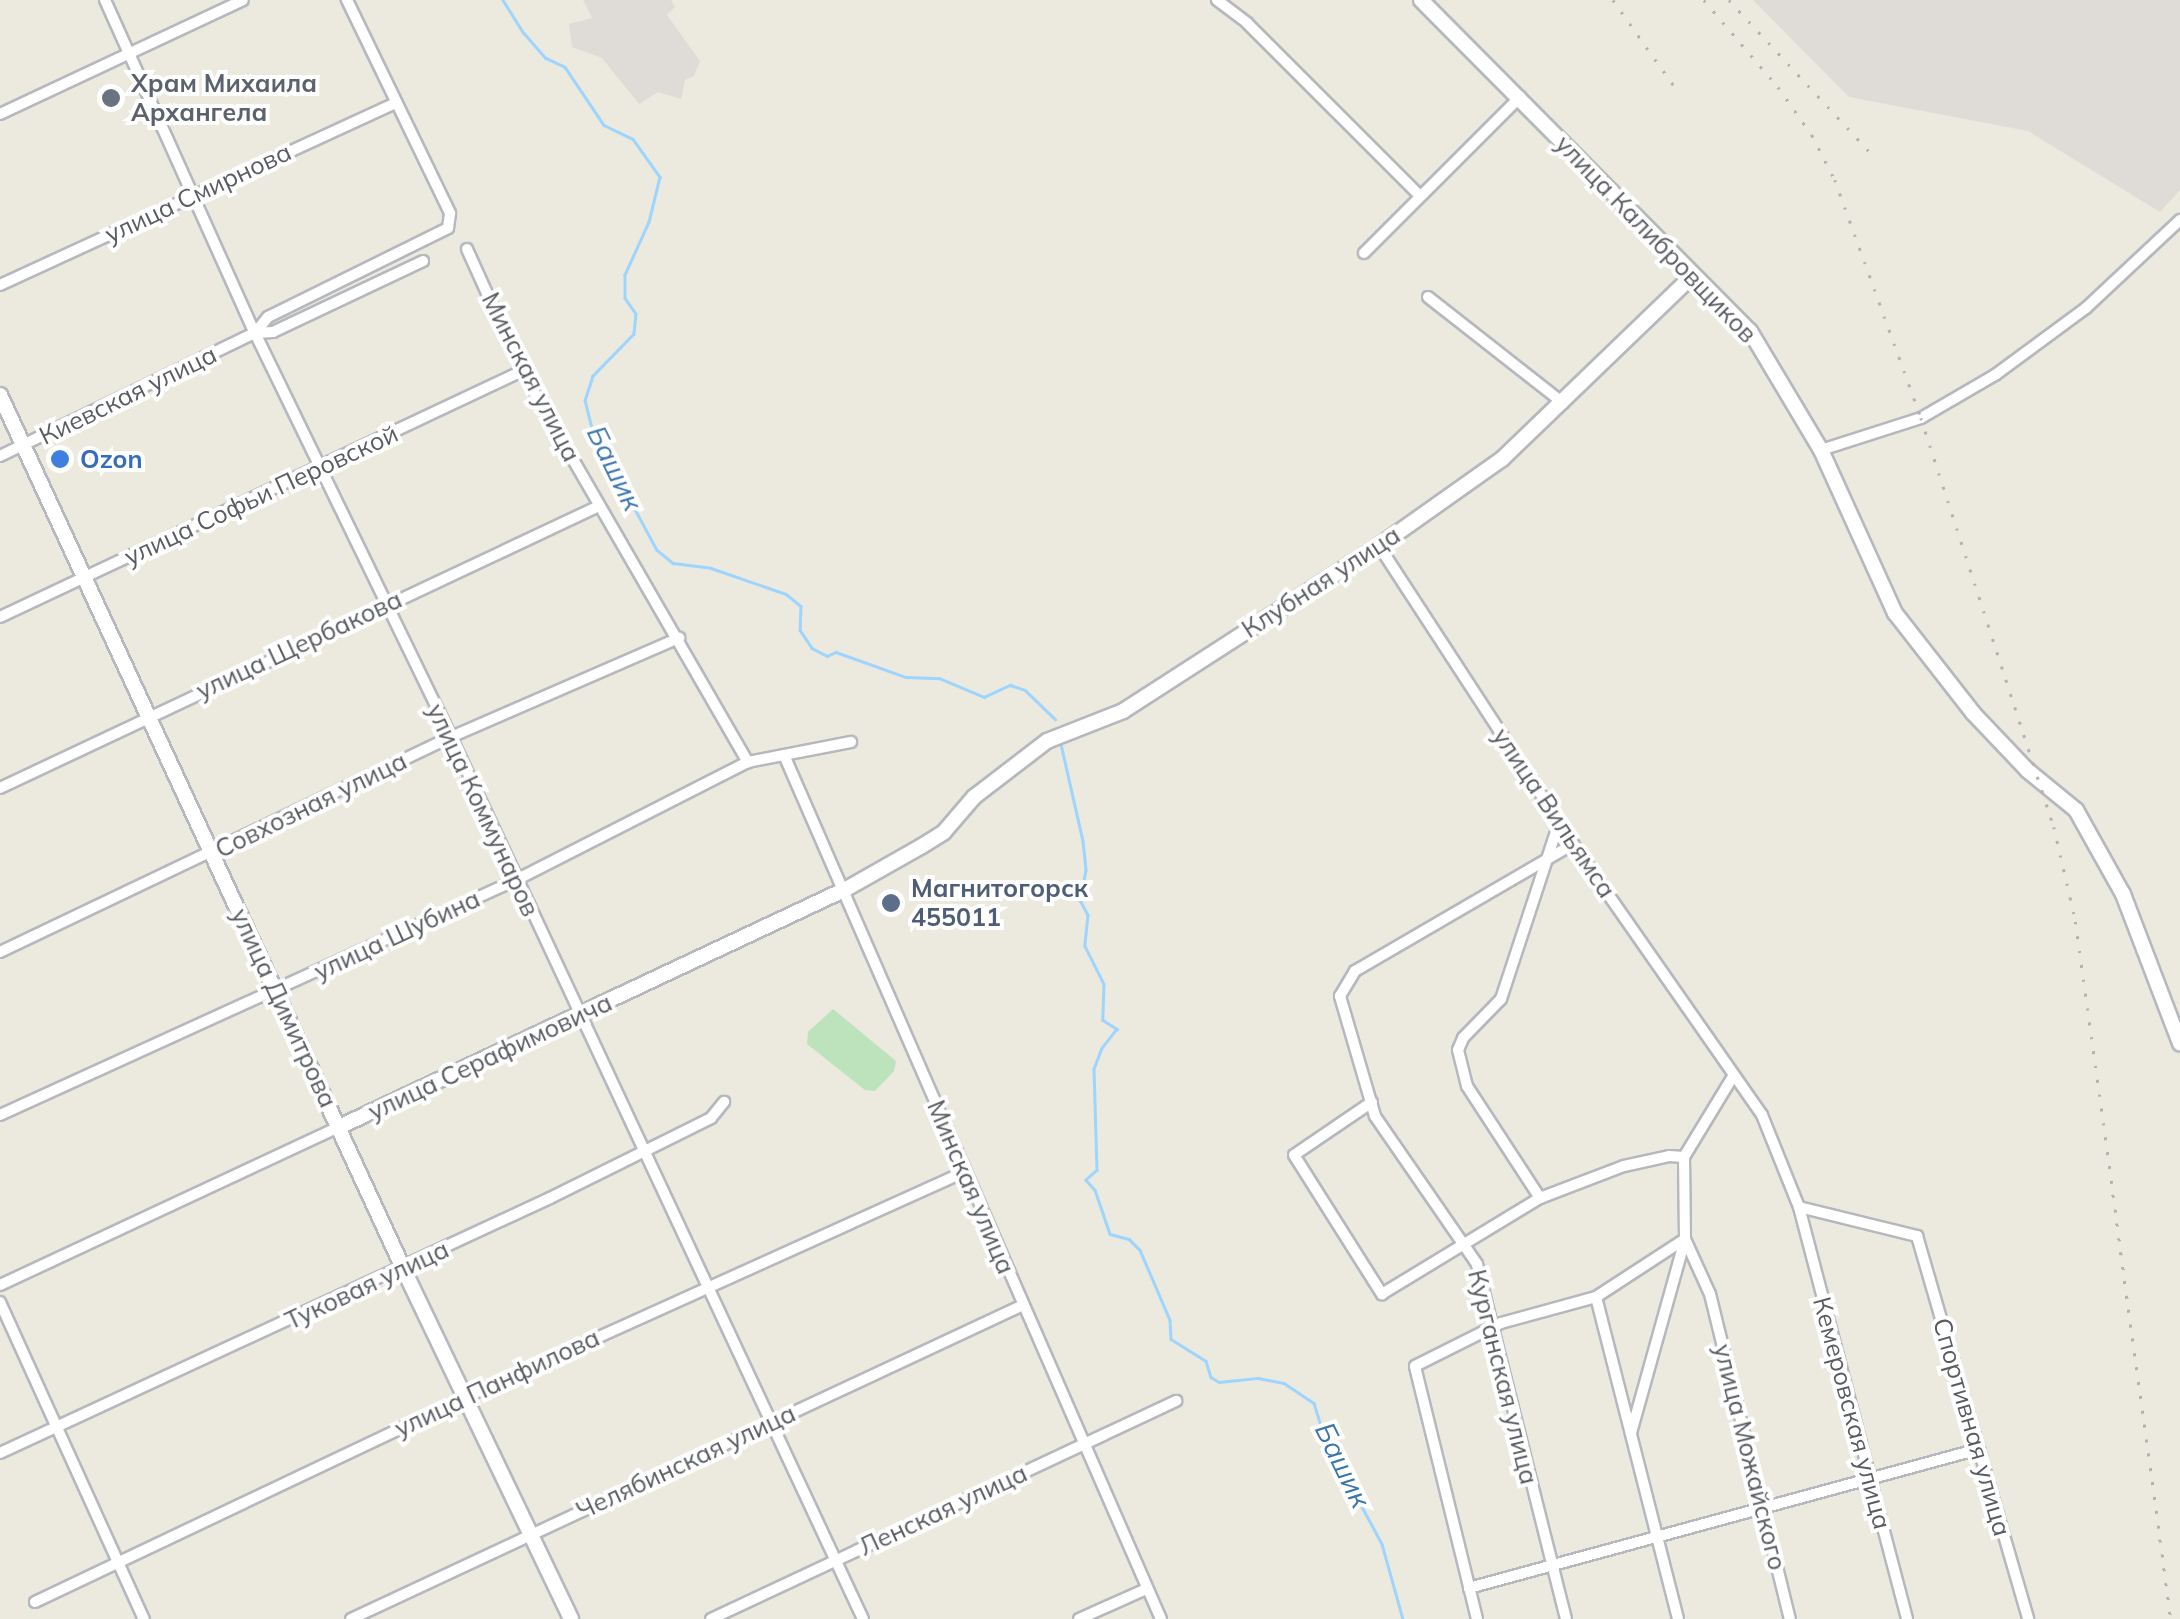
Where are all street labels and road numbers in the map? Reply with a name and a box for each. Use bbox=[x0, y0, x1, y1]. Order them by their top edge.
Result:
street label: улица Калибровщиков bbox=[1549, 129, 1763, 349]
street label: улица Смирнова bbox=[100, 137, 296, 249]
street label: Минская улица bbox=[475, 287, 587, 467]
street label: Киевская улица bbox=[34, 339, 222, 451]
street label: улица Софьи Перовской bbox=[119, 418, 403, 572]
street label: Клубная улица bbox=[1236, 520, 1406, 644]
street label: улица Щербакова bbox=[191, 584, 407, 706]
street label: улица Коммунаров bbox=[421, 699, 545, 921]
street label: улица Вильямса bbox=[1486, 722, 1622, 904]
street label: Совхозная улица bbox=[210, 746, 412, 864]
street label: улица Шубина bbox=[309, 883, 485, 987]
street label: улица Димитрова bbox=[225, 904, 343, 1112]
street label: улица Серафимовича bbox=[363, 987, 617, 1127]
street label: Минская улица bbox=[921, 1096, 1021, 1278]
street label: Туковая улица bbox=[280, 1234, 454, 1336]
street label: Курганская улица bbox=[1462, 1266, 1544, 1488]
street label: Кемеровская улица bbox=[1807, 1294, 1897, 1532]
street label: Спортивная улица bbox=[1927, 1315, 2017, 1539]
street label: улица Панфилова bbox=[390, 1322, 604, 1444]
street label: улица Можайского bbox=[1707, 1341, 1793, 1573]
street label: Челябинская улица bbox=[572, 1398, 800, 1526]
street label: Ленская улица bbox=[854, 1458, 1032, 1562]

